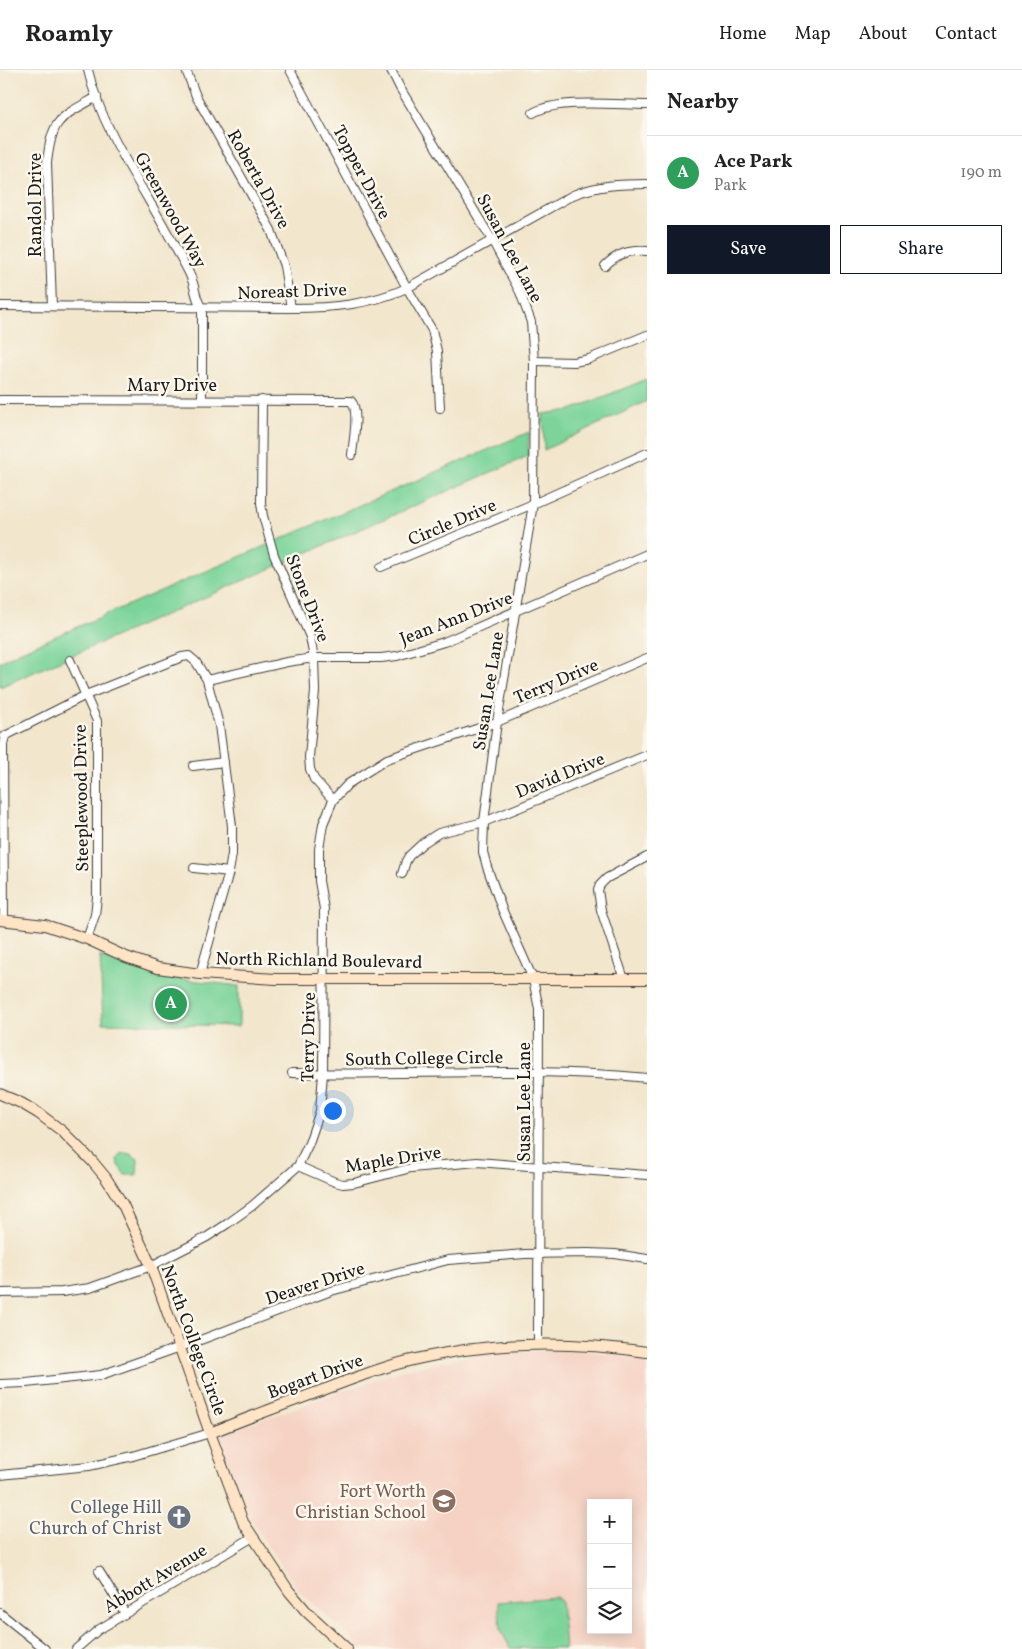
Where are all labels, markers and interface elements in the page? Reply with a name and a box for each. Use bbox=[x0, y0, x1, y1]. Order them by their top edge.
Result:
text: Roamly bbox=[25, 18, 113, 52]
text: Home bbox=[719, 22, 767, 47]
text: Map bbox=[795, 22, 831, 47]
text: About bbox=[859, 22, 907, 47]
text: Contact bbox=[935, 22, 997, 47]
text: Nearby bbox=[667, 88, 738, 117]
street label: Topper Drive bbox=[325, 121, 396, 224]
street label: Roberta Drive bbox=[220, 126, 295, 234]
street label: Greenwood Way bbox=[128, 148, 212, 273]
text: Ace Park bbox=[714, 149, 792, 175]
street label: Randol Drive bbox=[24, 153, 49, 257]
text: A bbox=[677, 162, 689, 184]
text: 190 m bbox=[960, 162, 1002, 184]
text: Park bbox=[714, 175, 747, 197]
street label: Susan Lee Lane bbox=[469, 190, 548, 308]
button: Save bbox=[667, 225, 830, 274]
button: Share bbox=[840, 225, 1002, 274]
street label: Noreast Drive bbox=[237, 278, 347, 307]
street label: Mary Drive bbox=[127, 374, 217, 399]
street label: Circle Drive bbox=[405, 494, 501, 553]
street label: Stone Drive bbox=[278, 551, 335, 646]
street label: Jean Ann Drive bbox=[396, 586, 517, 652]
street label: Susan Lee Lane bbox=[468, 630, 511, 753]
street label: Terry Drive bbox=[510, 653, 603, 711]
street label: Steeplewood Drive bbox=[69, 724, 96, 872]
street label: David Drive bbox=[512, 747, 609, 806]
street label: North Richland Boulevard bbox=[215, 947, 423, 976]
pin: A bbox=[155, 985, 187, 1023]
street label: Terry Drive bbox=[296, 992, 323, 1082]
street label: Susan Lee Lane bbox=[513, 1042, 538, 1162]
street label: South College Circle bbox=[345, 1046, 503, 1073]
your location bbox=[320, 1098, 346, 1124]
street label: Maple Drive bbox=[343, 1141, 443, 1180]
street label: Deaver Drive bbox=[263, 1257, 368, 1312]
street label: North College Circle bbox=[154, 1261, 232, 1420]
street label: Bogart Drive bbox=[264, 1348, 367, 1406]
place label: Fort Worth Christian School bbox=[295, 1480, 426, 1526]
school or university icon: Fort Worth Christian School bbox=[431, 1488, 457, 1514]
place label: College Hill Church of Christ bbox=[29, 1496, 162, 1542]
map controls bbox=[587, 1499, 632, 1634]
button: + bbox=[587, 1499, 632, 1544]
church icon: College Hill Church of Christ bbox=[166, 1504, 192, 1530]
street label: Abbott Avenue bbox=[99, 1539, 212, 1620]
button: − bbox=[587, 1544, 632, 1589]
button: layers bbox=[587, 1589, 632, 1634]

